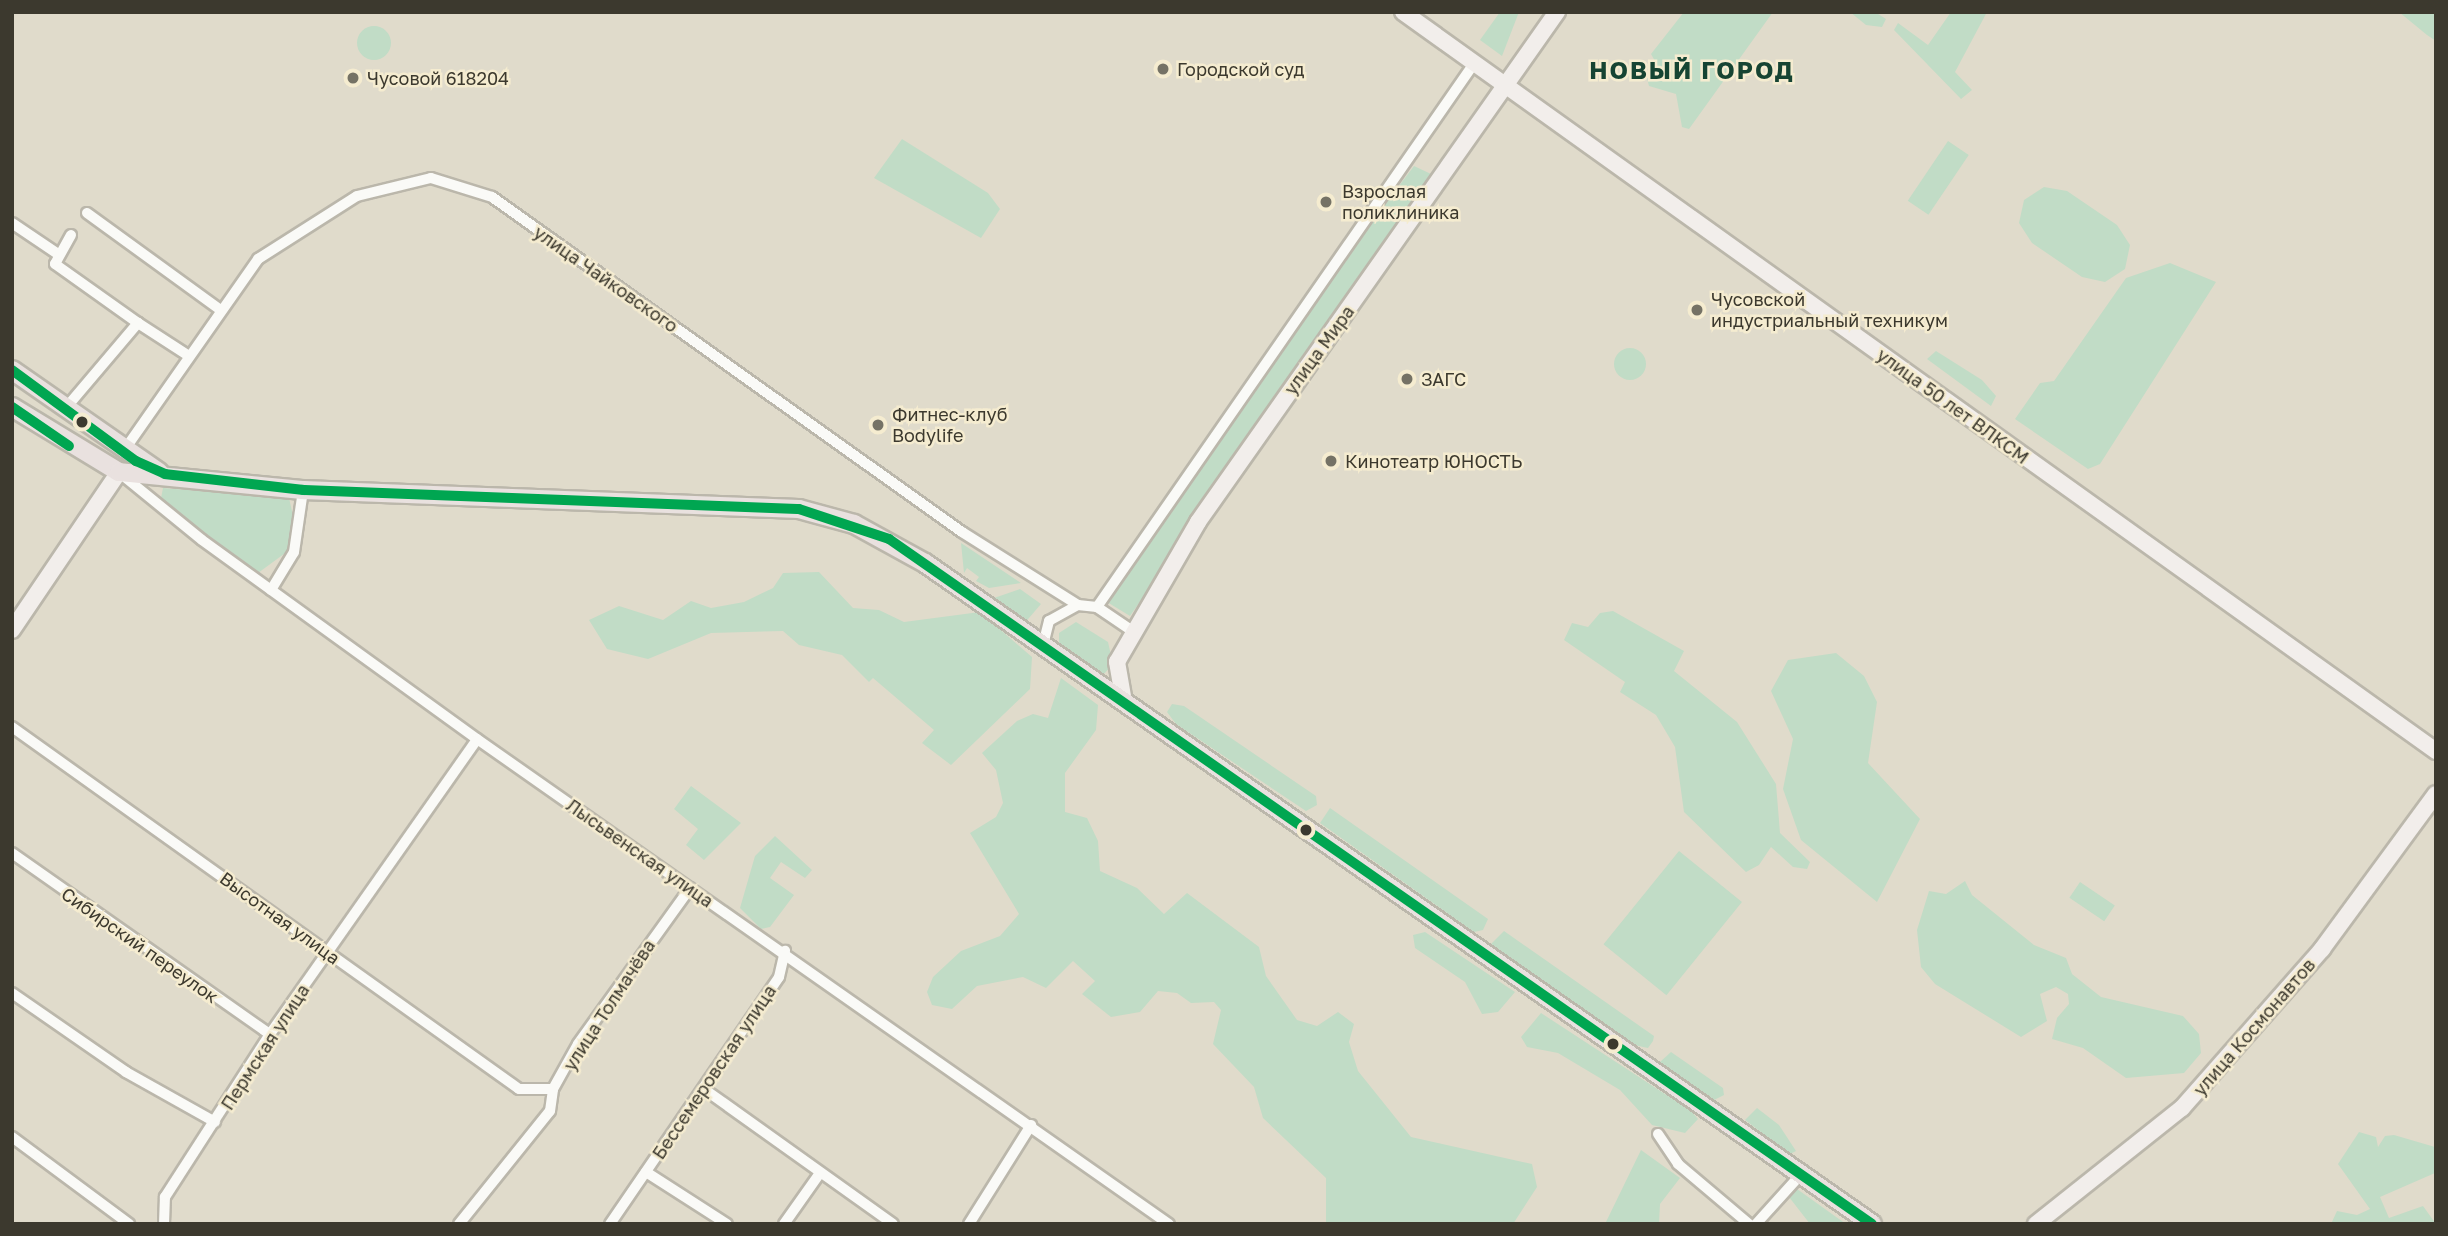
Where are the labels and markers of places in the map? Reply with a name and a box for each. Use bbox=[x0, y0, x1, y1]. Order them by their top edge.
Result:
place label: Городской суд bbox=[1177, 58, 1304, 80]
marker: Городской суд bbox=[1155, 61, 1171, 77]
place label: Чусовой 618204 bbox=[367, 67, 509, 89]
marker: Чусовой 618204 bbox=[345, 70, 361, 86]
place label: Взрослая поликлиника bbox=[1342, 181, 1459, 224]
marker: Взрослая поликлиника bbox=[1316, 192, 1336, 212]
place label: Чусовской индустриальный техникум bbox=[1711, 289, 1948, 332]
marker: Чусовской индустриальный техникум bbox=[1689, 302, 1705, 318]
place label: ЗАГС bbox=[1421, 368, 1466, 390]
marker: ЗАГС bbox=[1399, 371, 1415, 387]
place label: Фитнес-клуб Bodylife bbox=[892, 404, 1007, 446]
unlabelled marker bbox=[75, 415, 89, 429]
marker: Фитнес-клуб Bodylife bbox=[870, 417, 886, 433]
place label: Кинотеатр ЮНОСТЬ bbox=[1345, 450, 1523, 472]
marker: Кинотеатр ЮНОСТЬ bbox=[1323, 453, 1339, 469]
unlabelled marker bbox=[1299, 823, 1313, 837]
unlabelled marker bbox=[1606, 1037, 1620, 1051]

